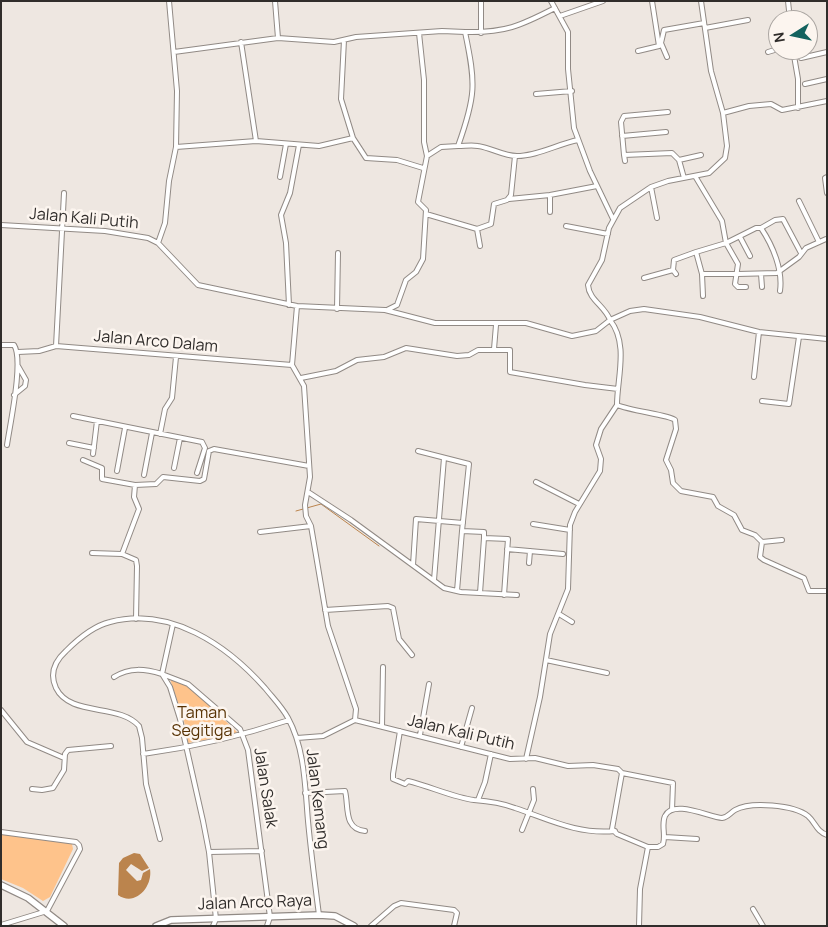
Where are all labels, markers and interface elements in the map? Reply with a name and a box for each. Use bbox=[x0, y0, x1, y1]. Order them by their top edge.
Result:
north arrow bbox=[768, 10, 818, 60]
text: N bbox=[768, 31, 789, 44]
street label: Jalan Kali Putih bbox=[29, 205, 139, 233]
street label: Jalan Arco Dalam bbox=[93, 327, 219, 357]
park label: Taman Segitiga bbox=[172, 704, 232, 742]
street label: Jalan Kali Putih bbox=[405, 711, 517, 755]
street label: Jalan Salak bbox=[249, 747, 281, 829]
street label: Jalan Kemang bbox=[301, 748, 333, 850]
street label: Jalan Arco Raya bbox=[198, 891, 312, 915]

